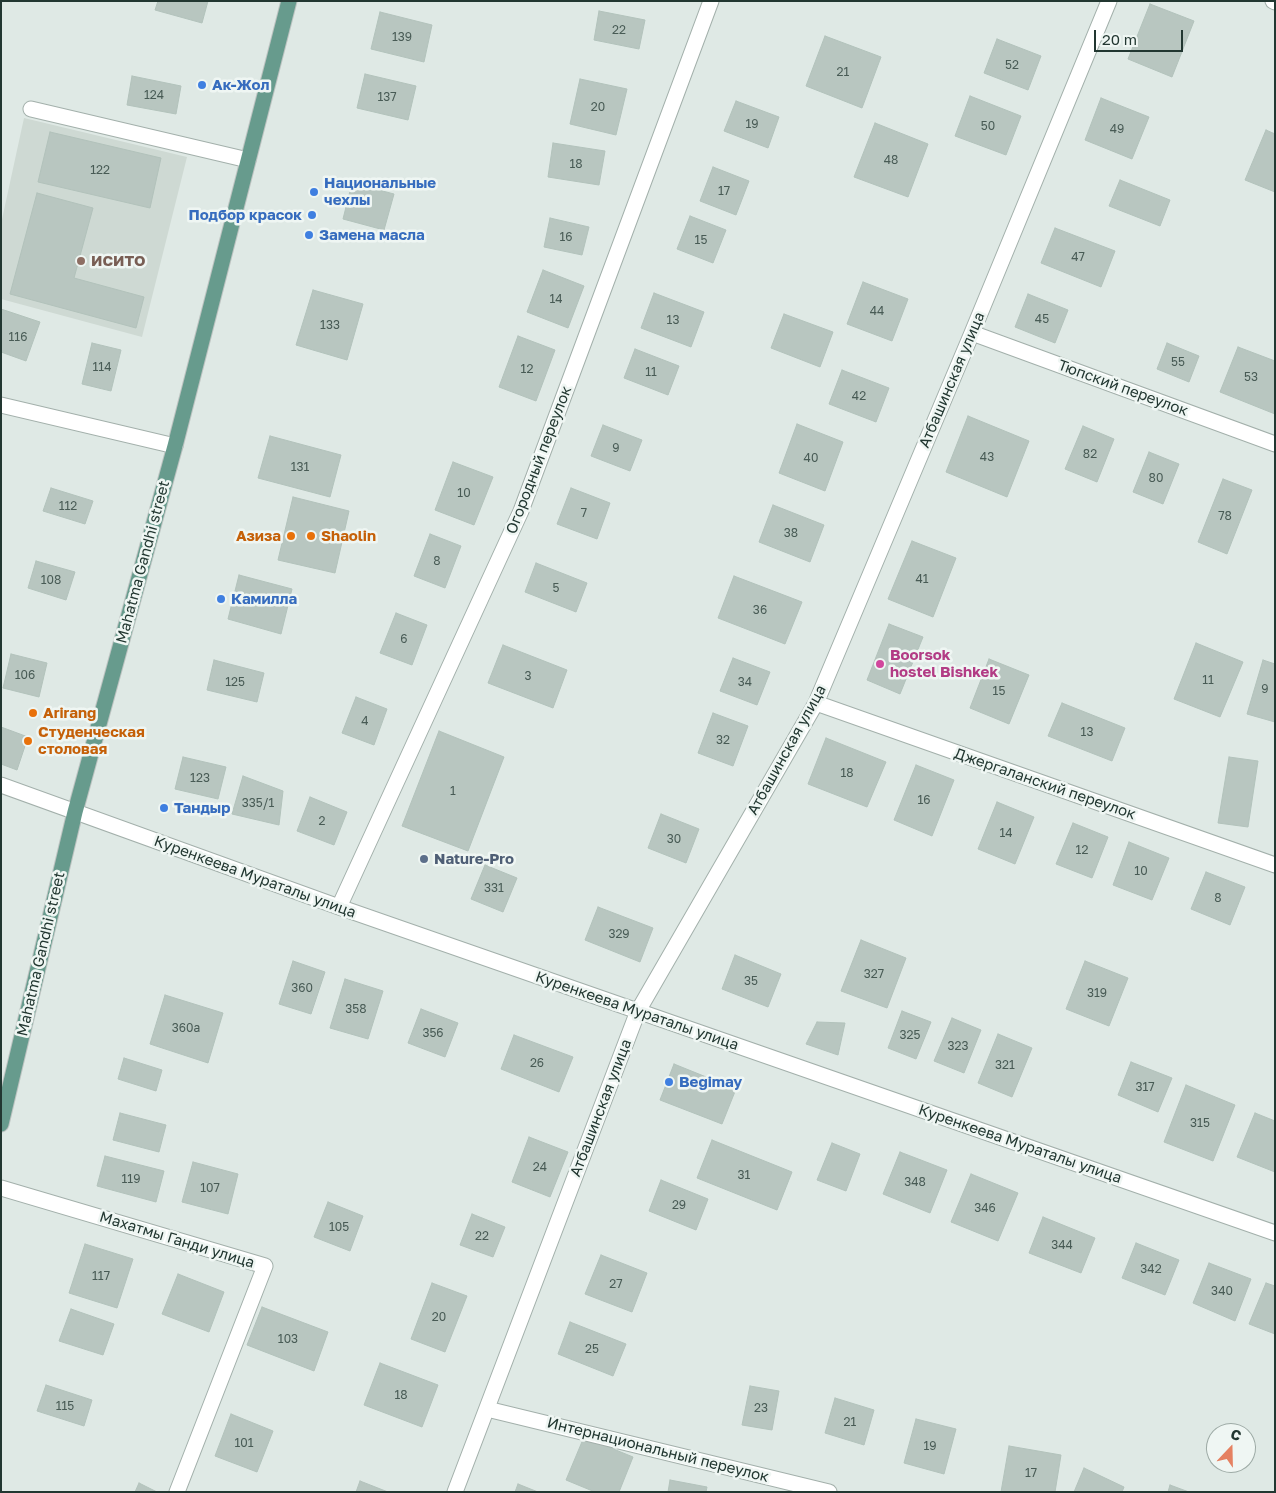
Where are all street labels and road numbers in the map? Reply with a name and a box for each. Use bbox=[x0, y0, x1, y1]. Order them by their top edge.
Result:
street label: Атбашинская улица bbox=[915, 309, 989, 451]
street label: Тюпский переулок bbox=[1055, 356, 1191, 420]
street label: Огородный переулок bbox=[502, 384, 576, 536]
street label: Mahatma Gandhi street bbox=[113, 479, 173, 645]
street label: Атбашинская улица bbox=[744, 682, 830, 818]
street label: Джергаланский переулок bbox=[952, 744, 1138, 824]
street label: Куренкеева Мураталы улица bbox=[152, 832, 358, 922]
street label: Mahatma Gandhi street bbox=[13, 870, 69, 1038]
street label: Куренкеева Мураталы улица bbox=[533, 968, 741, 1054]
street label: Атбашинская улица bbox=[566, 1037, 636, 1179]
street label: Куренкеева Мураталы улица bbox=[916, 1101, 1124, 1187]
street label: Махатмы Ганди улица bbox=[97, 1208, 257, 1272]
street label: Интернациональный переулок bbox=[545, 1414, 771, 1486]

